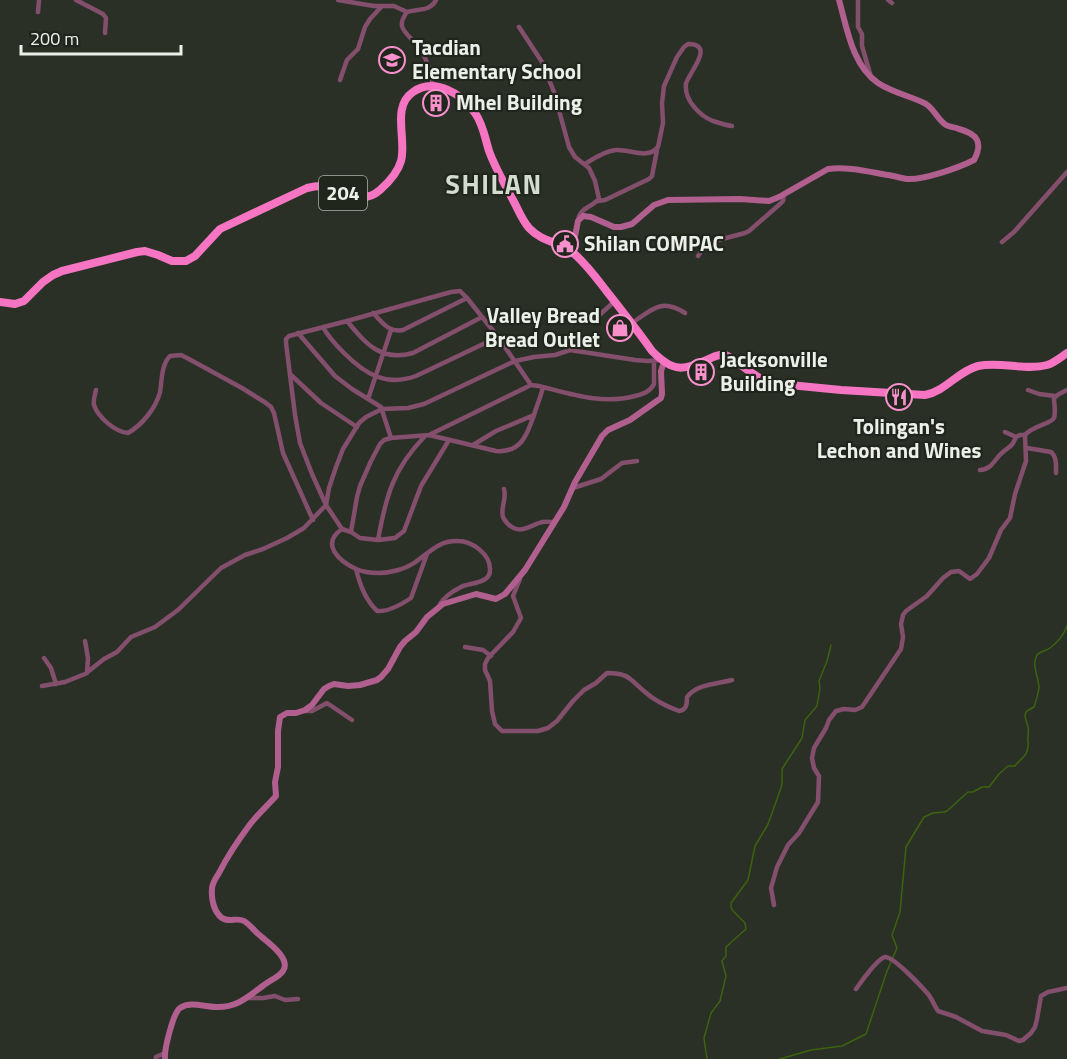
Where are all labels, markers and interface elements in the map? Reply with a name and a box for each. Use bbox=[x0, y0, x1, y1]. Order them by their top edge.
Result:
scale bar bbox=[21, 18, 182, 56]
text: 200 m bbox=[30, 25, 79, 52]
place label: Tacdian Elementary School bbox=[412, 31, 582, 87]
school or university icon: Tacdian Elementary School bbox=[377, 45, 407, 75]
place label: Mhel Building bbox=[456, 86, 582, 118]
building icon: Mhel Building bbox=[421, 88, 451, 118]
district label: SHILAN bbox=[445, 163, 543, 204]
road number: 204 bbox=[319, 176, 367, 210]
place label: Shilan COMPAC bbox=[584, 227, 724, 259]
public building icon: Shilan COMPAC bbox=[550, 229, 580, 259]
place label: Valley Bread Bread Outlet bbox=[485, 299, 600, 355]
shop icon: Valley Bread Bread Outlet bbox=[605, 313, 635, 343]
place label: Jacksonville Building bbox=[720, 343, 828, 399]
building icon: Jacksonville Building bbox=[686, 357, 716, 387]
restaurant icon: Tolingan's Lechon and Wines bbox=[884, 382, 914, 412]
place label: Tolingan's Lechon and Wines bbox=[817, 410, 981, 466]

